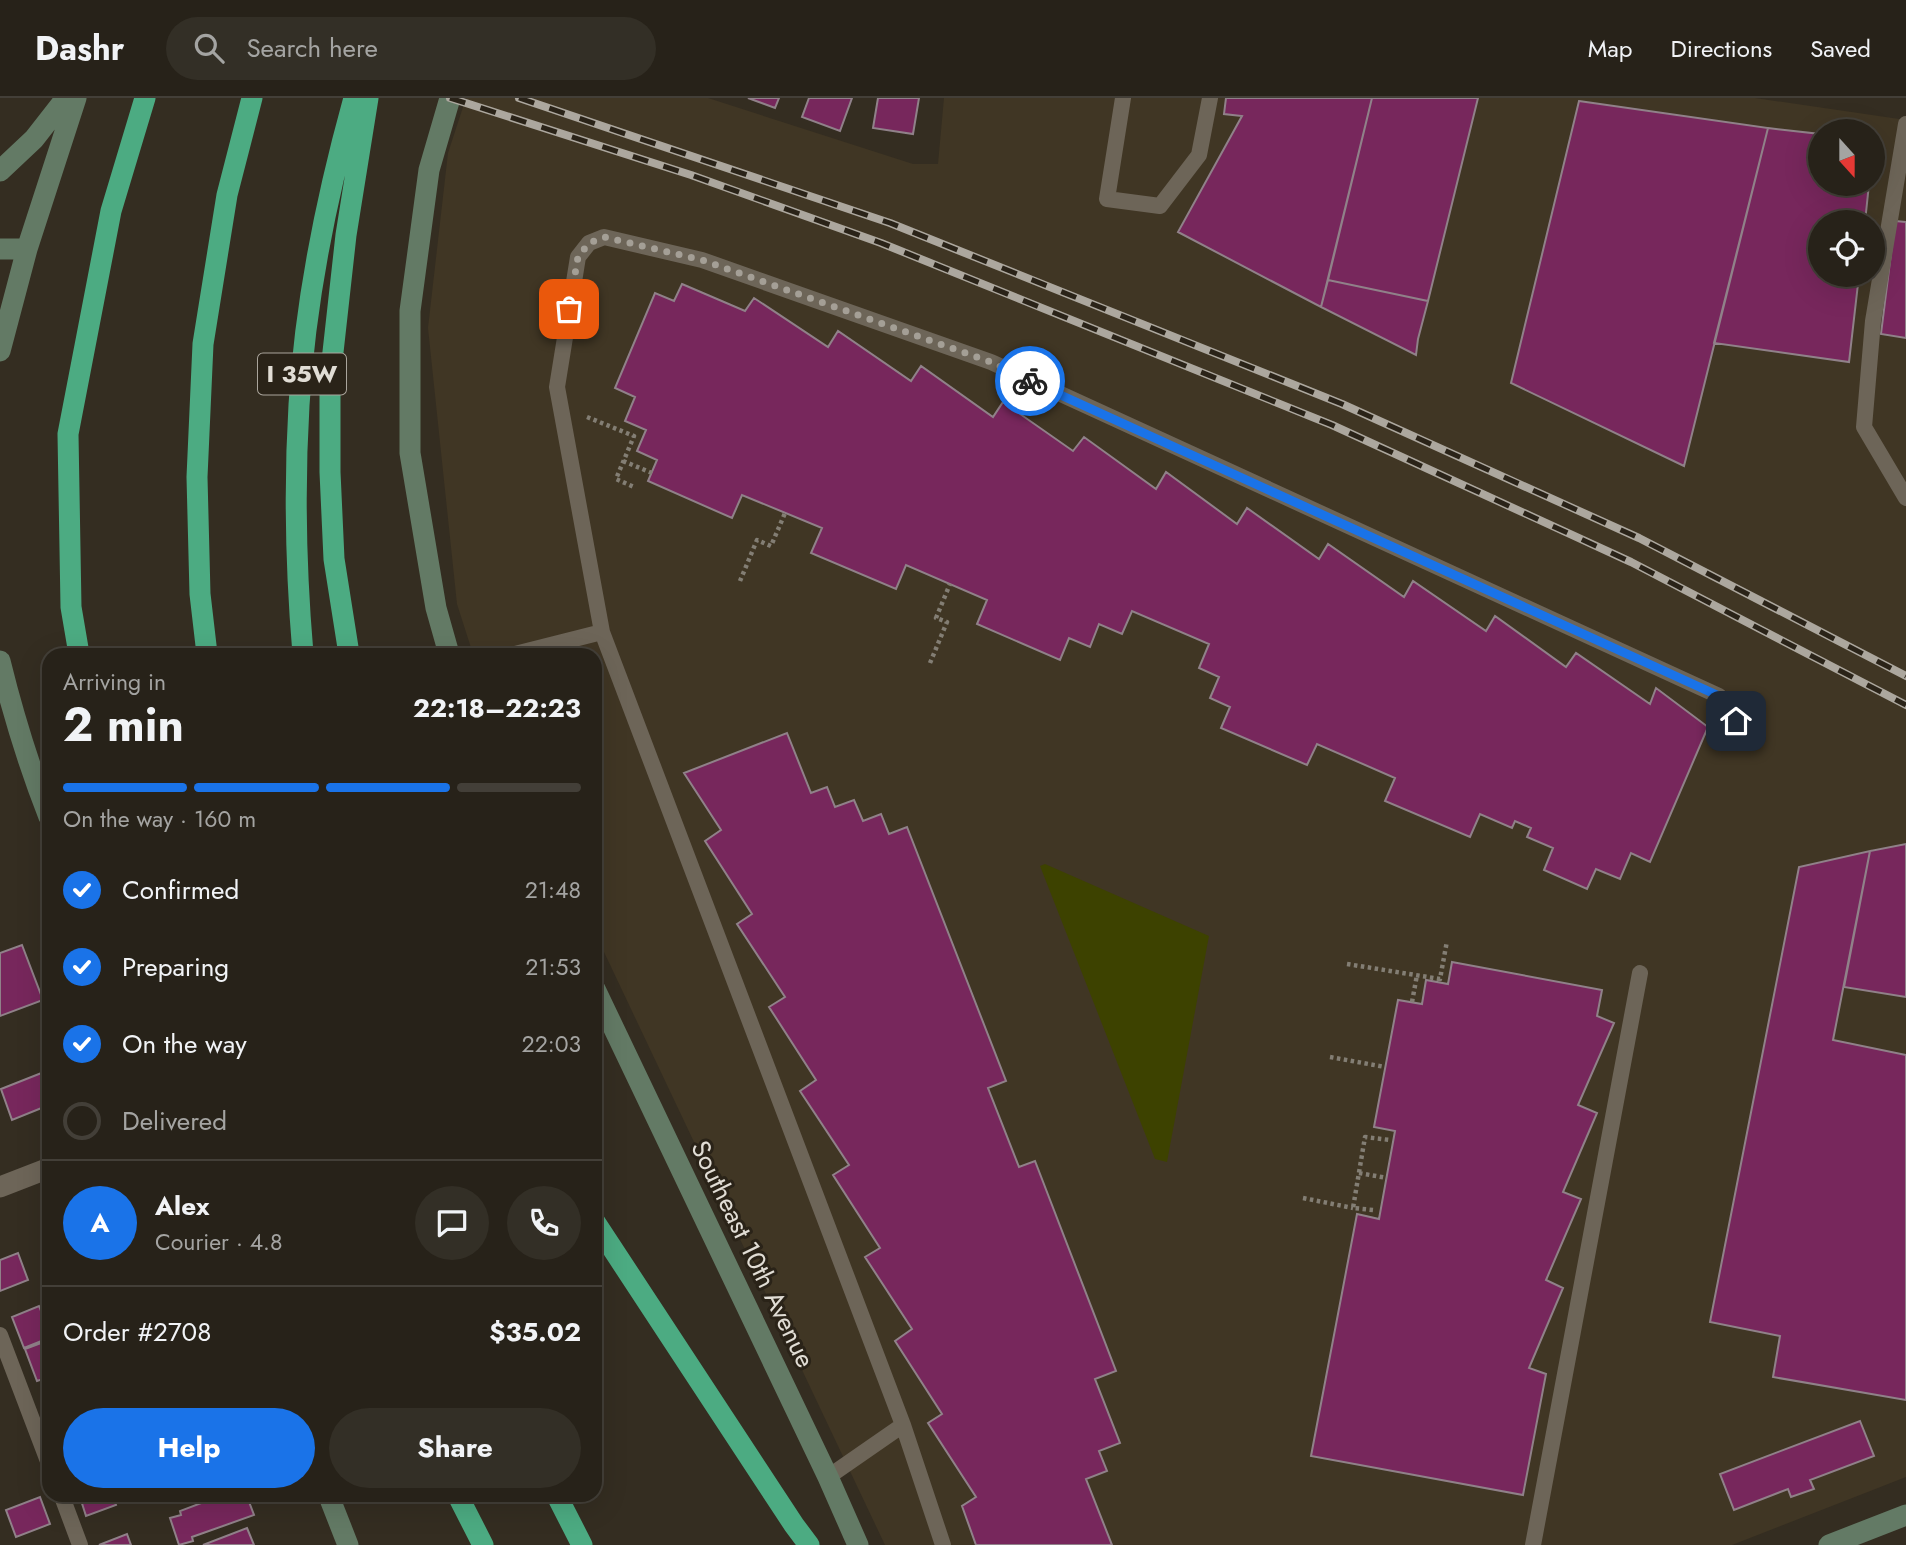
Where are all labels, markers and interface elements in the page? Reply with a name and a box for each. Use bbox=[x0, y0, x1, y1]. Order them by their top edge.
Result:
search box bbox=[166, 17, 656, 80]
text: Dashr bbox=[35, 25, 124, 72]
icon: search bbox=[190, 29, 228, 67]
text: Search here bbox=[246, 29, 378, 67]
text: Map bbox=[1588, 31, 1633, 66]
text: Directions bbox=[1671, 31, 1772, 66]
text: Saved bbox=[1810, 31, 1871, 66]
north arrow bbox=[1808, 119, 1885, 196]
map controls bbox=[1808, 119, 1885, 287]
button: locate bbox=[1808, 210, 1885, 287]
pin bbox=[539, 279, 599, 339]
icon: bag bbox=[550, 290, 588, 328]
courier bbox=[995, 346, 1065, 416]
road number: I 35W bbox=[258, 354, 346, 394]
icon: bike bbox=[1011, 362, 1049, 400]
text: Arriving in bbox=[63, 665, 166, 699]
text: 22:18–22:23 bbox=[413, 689, 581, 727]
pin bbox=[1706, 691, 1766, 751]
text: 2 min bbox=[63, 692, 184, 758]
icon: home bbox=[1717, 702, 1755, 740]
text: On the way · 160 m bbox=[63, 802, 256, 836]
icon: check bbox=[63, 871, 101, 909]
text: Confirmed bbox=[122, 871, 239, 909]
text: 21:48 bbox=[525, 873, 581, 907]
icon: check bbox=[63, 948, 101, 986]
text: Preparing bbox=[122, 948, 229, 986]
text: 21:53 bbox=[525, 950, 581, 984]
icon: check bbox=[63, 1025, 101, 1063]
text: On the way bbox=[122, 1025, 247, 1063]
text: 22:03 bbox=[522, 1027, 581, 1061]
text: Delivered bbox=[122, 1102, 227, 1140]
street label: Southeast 10th Avenue bbox=[681, 1134, 825, 1374]
button: chat bbox=[415, 1186, 489, 1260]
button: phone bbox=[507, 1186, 581, 1260]
text: Alex bbox=[155, 1187, 209, 1225]
text: A bbox=[90, 1204, 110, 1242]
text: Courier · 4.8 bbox=[155, 1225, 283, 1259]
text: Order #2708 bbox=[63, 1313, 211, 1351]
text: $35.02 bbox=[489, 1313, 581, 1351]
button: Help bbox=[63, 1408, 315, 1488]
button: Share bbox=[329, 1408, 581, 1488]

